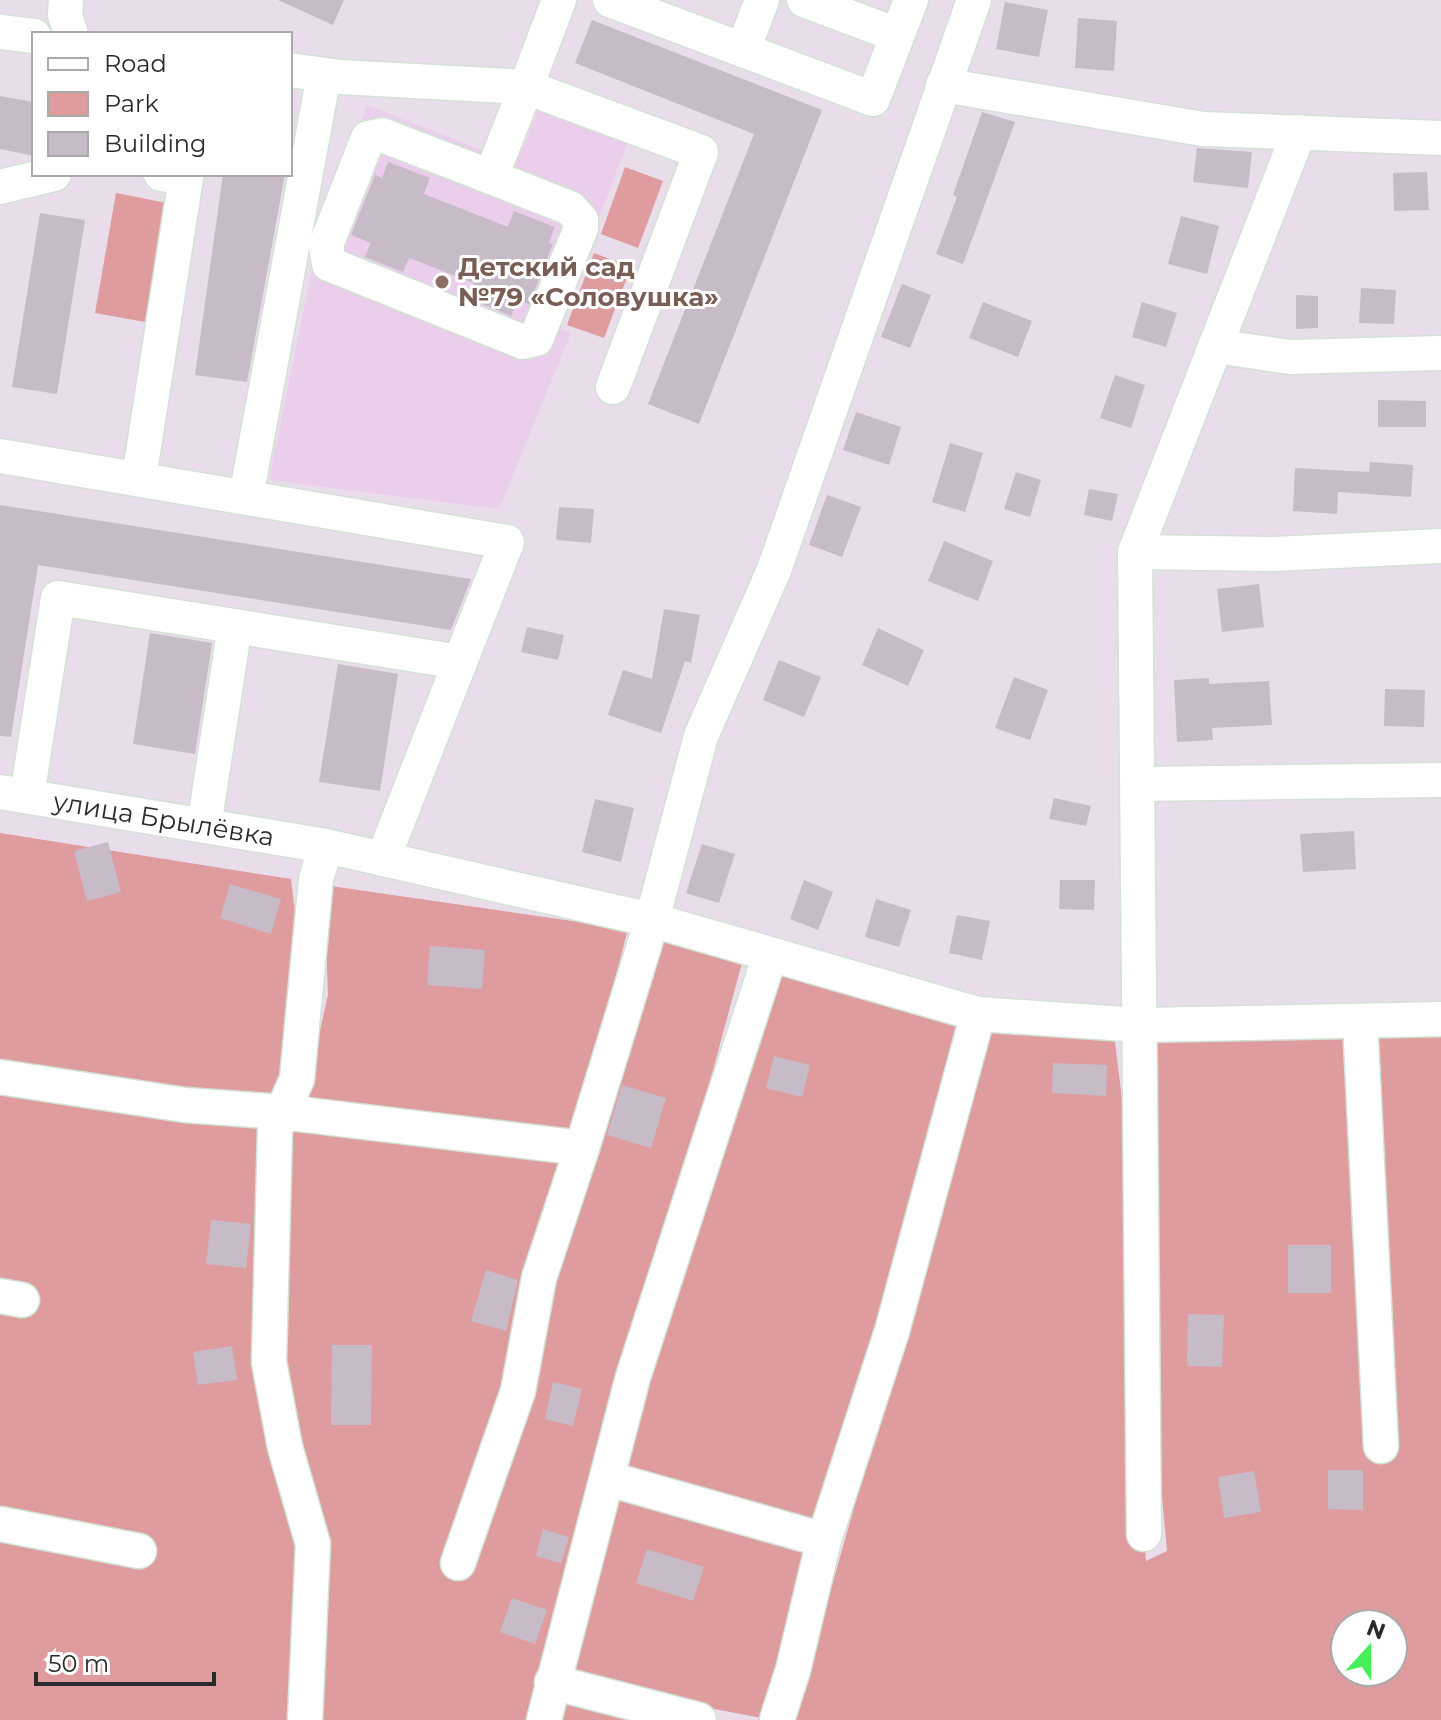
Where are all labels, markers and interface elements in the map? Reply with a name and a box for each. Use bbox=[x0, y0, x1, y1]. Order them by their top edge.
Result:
legend bbox=[32, 32, 292, 176]
text: Road bbox=[104, 49, 167, 78]
text: Park bbox=[104, 89, 159, 118]
text: Building bbox=[104, 129, 207, 158]
place label: Детский сад №79 «Соловушка» bbox=[458, 251, 719, 313]
marker: Детский сад №79 «Соловушка» bbox=[433, 273, 451, 291]
street label: улица Брылёвка bbox=[50, 785, 277, 853]
north arrow bbox=[1329, 1608, 1409, 1688]
text: N bbox=[1363, 1614, 1389, 1646]
scale bar bbox=[36, 1636, 214, 1686]
text: 50 m bbox=[48, 1649, 109, 1678]

